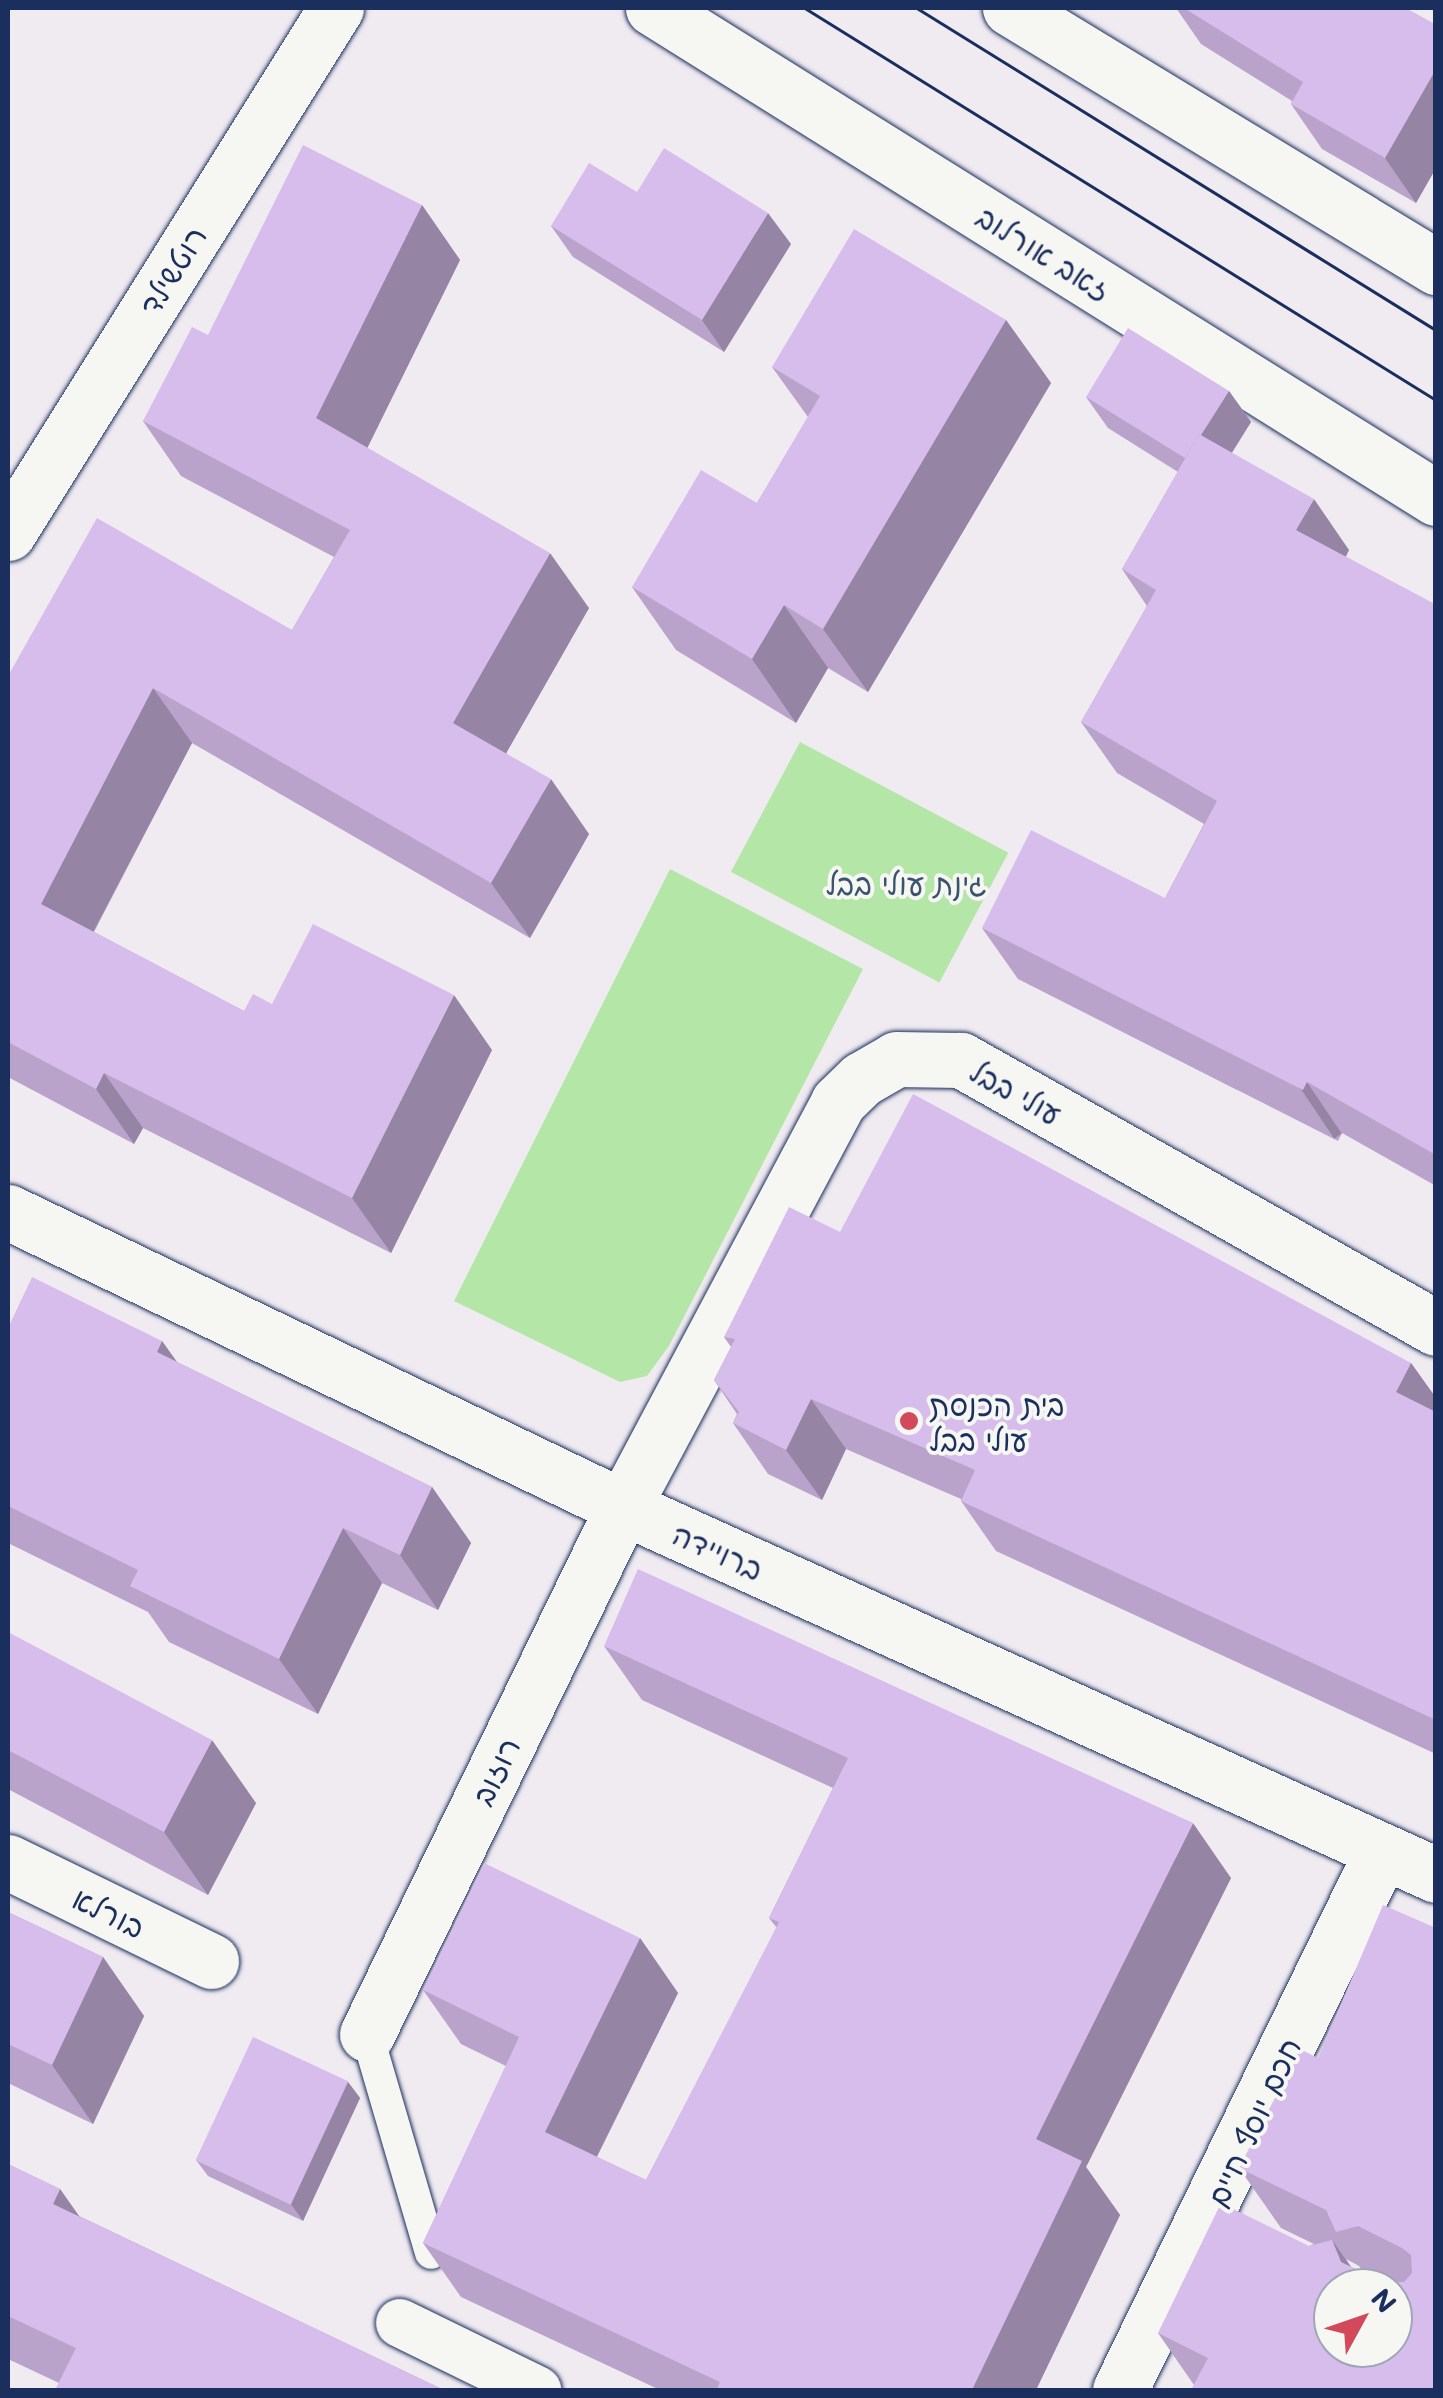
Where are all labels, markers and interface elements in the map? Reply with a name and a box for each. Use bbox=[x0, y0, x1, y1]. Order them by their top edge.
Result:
street label: זאב אורלוב bbox=[971, 198, 1117, 308]
street label: רוטשילד bbox=[131, 219, 213, 321]
park label: גינת עולי בבל bbox=[825, 865, 987, 901]
street label: עולי בבל bbox=[964, 1052, 1068, 1132]
place label: בית הכנסת עולי בבל bbox=[929, 1386, 1064, 1456]
marker: בית הכנסת עולי בבל bbox=[898, 1410, 920, 1432]
street label: ברויידה bbox=[667, 1515, 769, 1587]
street label: רוזוב bbox=[463, 1731, 527, 1811]
street label: בורלא bbox=[67, 1879, 151, 1945]
street label: חכם יוסף חיים bbox=[1198, 2032, 1308, 2212]
north arrow bbox=[1313, 2268, 1413, 2368]
text: N bbox=[1364, 2280, 1405, 2320]

